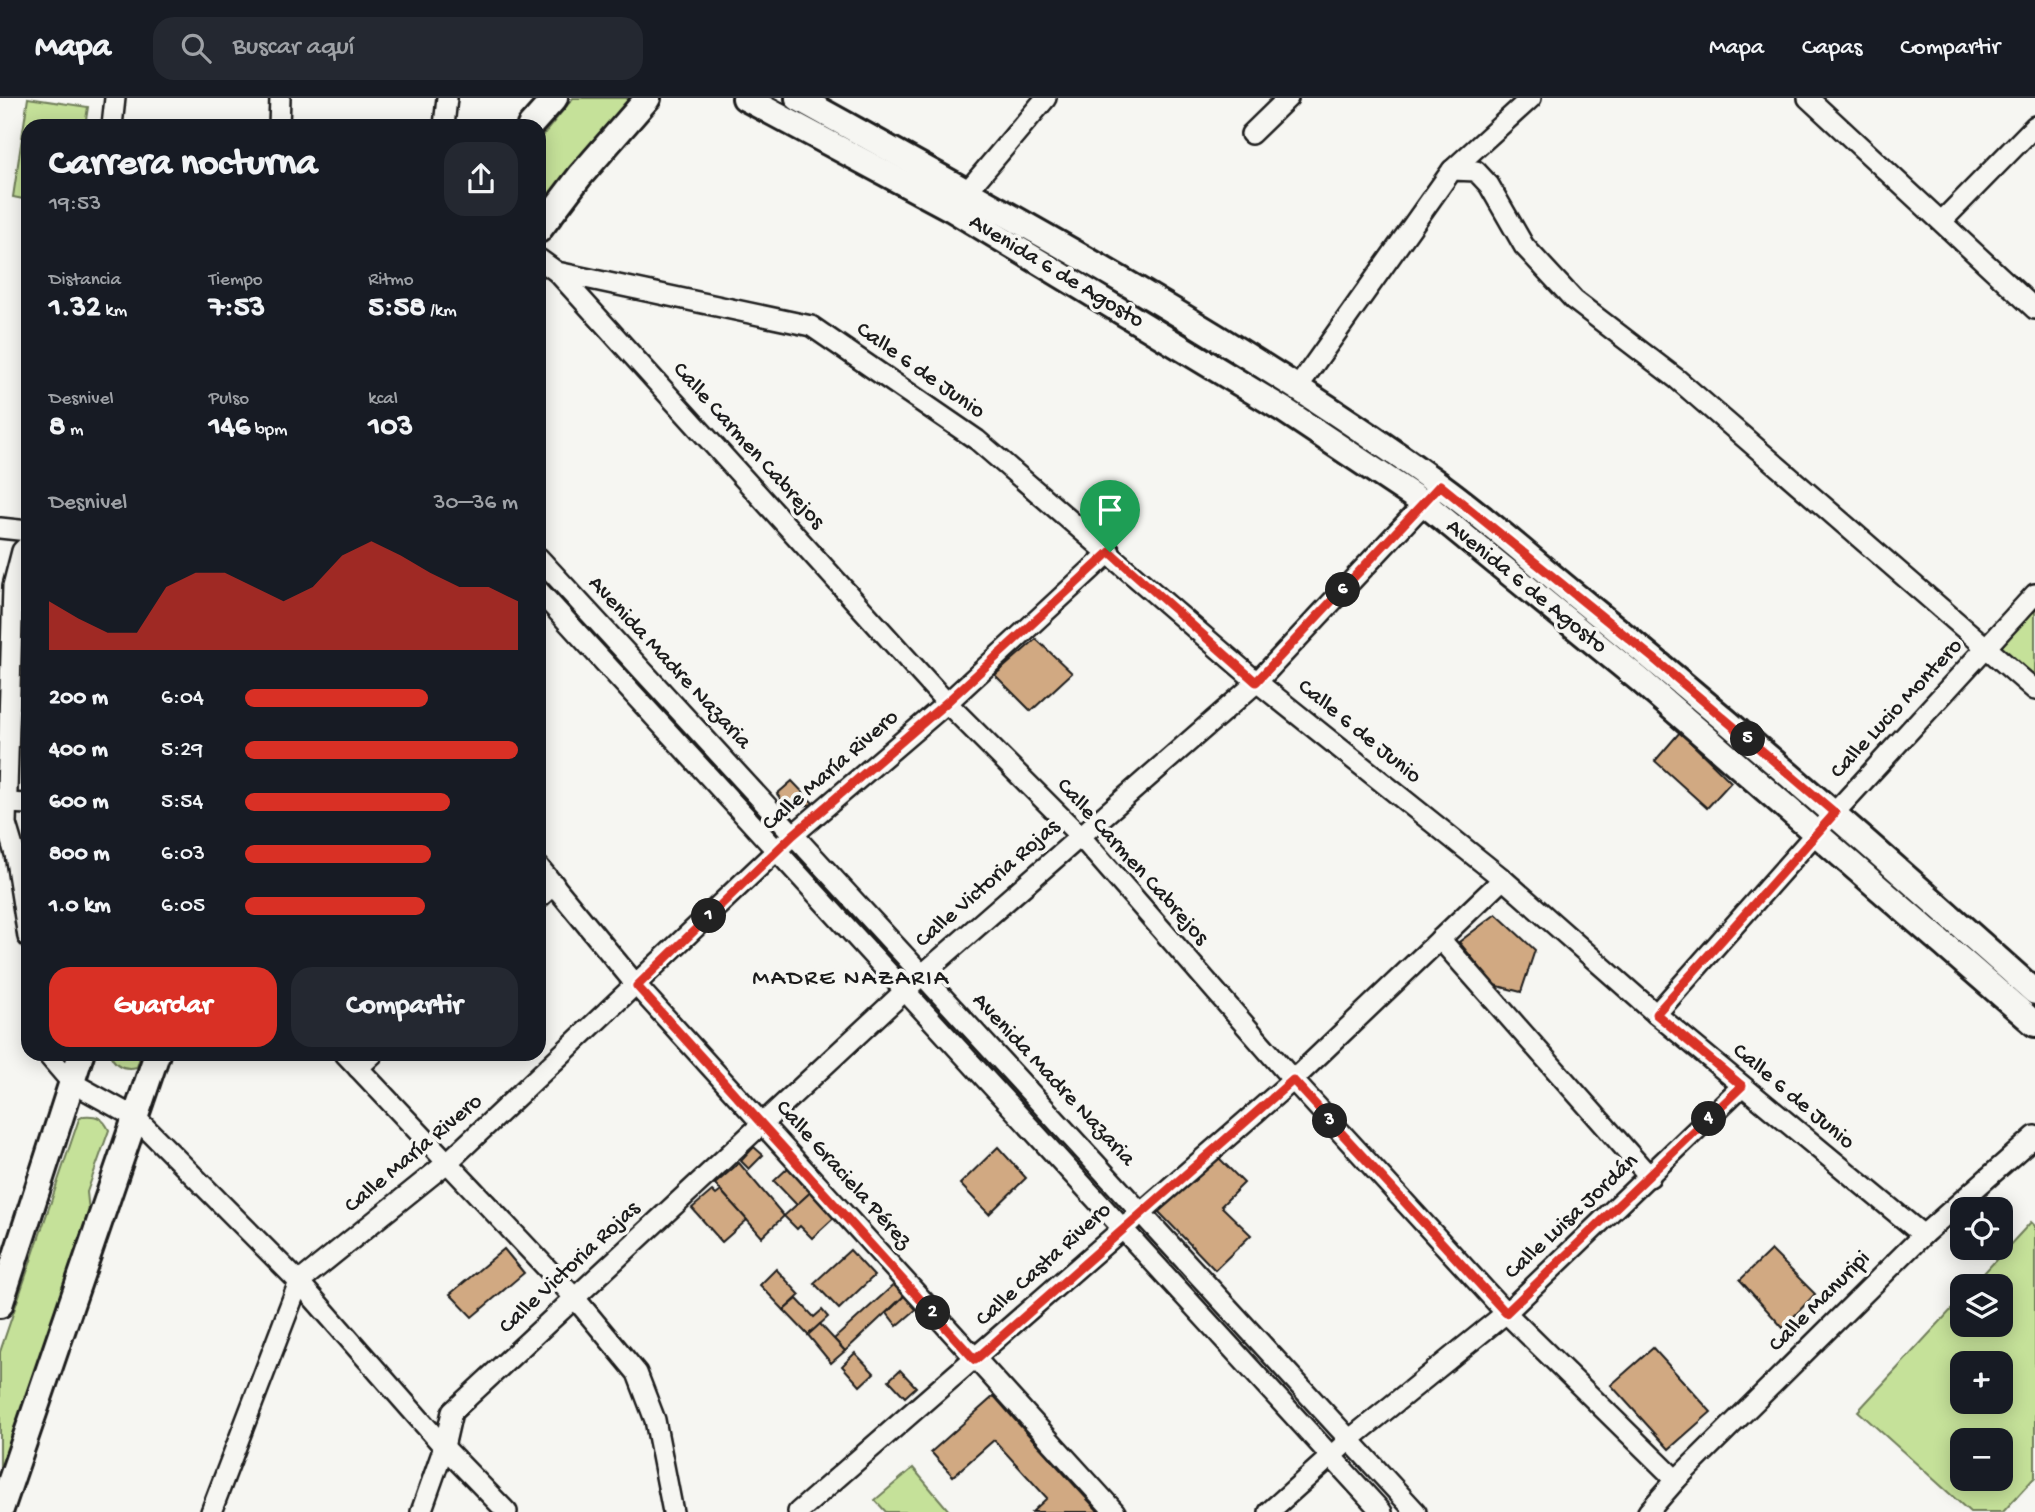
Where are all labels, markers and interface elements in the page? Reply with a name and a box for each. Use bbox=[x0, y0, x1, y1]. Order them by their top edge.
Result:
search box bbox=[153, 17, 643, 80]
text: Mapa bbox=[35, 29, 111, 67]
icon: search bbox=[177, 29, 215, 67]
text: Buscar aquí bbox=[233, 33, 354, 64]
text: Mapa bbox=[1709, 34, 1764, 63]
text: Capas bbox=[1802, 34, 1862, 63]
text: Compartir bbox=[1900, 34, 2000, 63]
button: share bbox=[444, 142, 518, 216]
text: Carrera nocturna bbox=[49, 143, 317, 187]
text: 19:53 bbox=[49, 191, 101, 218]
street label: Avenida 6 de Agosto bbox=[964, 209, 1148, 335]
text: Distancia bbox=[49, 269, 121, 292]
text: Tiempo bbox=[209, 269, 263, 292]
text: Ritmo bbox=[368, 269, 414, 292]
text: 1.32 bbox=[49, 292, 101, 327]
text: 7:53 bbox=[209, 292, 265, 327]
text: 5:58 bbox=[368, 292, 426, 327]
text: km bbox=[101, 300, 127, 323]
text: /km bbox=[426, 300, 457, 323]
street label: Calle 6 de Junio bbox=[850, 317, 990, 426]
street label: Calle Carmen Cabrejos bbox=[666, 357, 830, 535]
text: Desnivel bbox=[49, 388, 114, 411]
text: Pulso bbox=[209, 388, 249, 411]
text: kcal bbox=[368, 388, 398, 411]
text: 8 bbox=[49, 411, 65, 446]
text: 146 bbox=[209, 411, 250, 446]
text: 103 bbox=[368, 411, 413, 446]
text: m bbox=[65, 419, 83, 442]
text: bpm bbox=[250, 419, 288, 442]
pin bbox=[1080, 480, 1140, 552]
text: Desnivel bbox=[49, 490, 127, 517]
text: 30–36 m bbox=[434, 490, 518, 517]
icon: arrive bbox=[1091, 491, 1129, 529]
street label: Avenida 6 de Agosto bbox=[1440, 514, 1612, 660]
street label: Avenida Madre Nazaria bbox=[582, 571, 757, 756]
pin: 6 bbox=[1326, 573, 1360, 608]
text: 6 bbox=[1338, 578, 1347, 601]
street label: Calle Lucio Montero bbox=[1825, 633, 1969, 785]
street label: Calle 6 de Junio bbox=[1292, 674, 1426, 790]
text: 200 m bbox=[49, 685, 108, 712]
text: 6:04 bbox=[161, 685, 204, 712]
street label: Calle María Rivero bbox=[757, 704, 905, 838]
pin: 5 bbox=[1730, 722, 1766, 756]
text: 5 bbox=[1743, 727, 1753, 750]
text: 400 m bbox=[49, 737, 108, 764]
text: 5:29 bbox=[161, 737, 203, 764]
street label: Calle Carmen Cabrejos bbox=[1050, 773, 1214, 951]
text: 600 m bbox=[49, 789, 109, 816]
text: 5:54 bbox=[161, 789, 203, 816]
street label: Calle Victoria Rojas bbox=[910, 813, 1066, 954]
text: 800 m bbox=[49, 841, 110, 868]
text: 6:03 bbox=[161, 841, 205, 868]
text: 1.0 km bbox=[49, 893, 111, 920]
text: 6:05 bbox=[161, 893, 205, 920]
pin: 1 bbox=[692, 898, 726, 934]
text: 1 bbox=[705, 904, 712, 927]
district label: MADRE NAZARIA bbox=[752, 965, 950, 994]
button: Guardar bbox=[49, 967, 277, 1047]
button: Compartir bbox=[291, 967, 518, 1047]
street label: Avenida Madre Nazaria bbox=[966, 988, 1141, 1173]
street label: Calle 6 de Junio bbox=[1726, 1038, 1860, 1156]
street label: Calle María Rivero bbox=[339, 1088, 489, 1220]
street label: Calle Graciela Pérez bbox=[769, 1095, 917, 1256]
pin: 4 bbox=[1692, 1102, 1726, 1136]
pin: 3 bbox=[1312, 1104, 1348, 1138]
text: 4 bbox=[1704, 1107, 1713, 1130]
text: 3 bbox=[1325, 1109, 1334, 1132]
street label: Calle Luisa Jordán bbox=[1500, 1148, 1645, 1286]
street label: Calle Victoria Rojas bbox=[494, 1195, 646, 1340]
street label: Calle Casta Rivero bbox=[971, 1197, 1117, 1333]
map controls bbox=[1950, 1197, 2013, 1491]
button: locate bbox=[1950, 1197, 2013, 1260]
street label: Calle Manuripi bbox=[1764, 1246, 1876, 1358]
button: layers bbox=[1950, 1274, 2013, 1337]
pin: 2 bbox=[916, 1296, 950, 1330]
text: 2 bbox=[928, 1301, 937, 1324]
button: + bbox=[1950, 1351, 2013, 1414]
button: − bbox=[1950, 1428, 2013, 1491]

